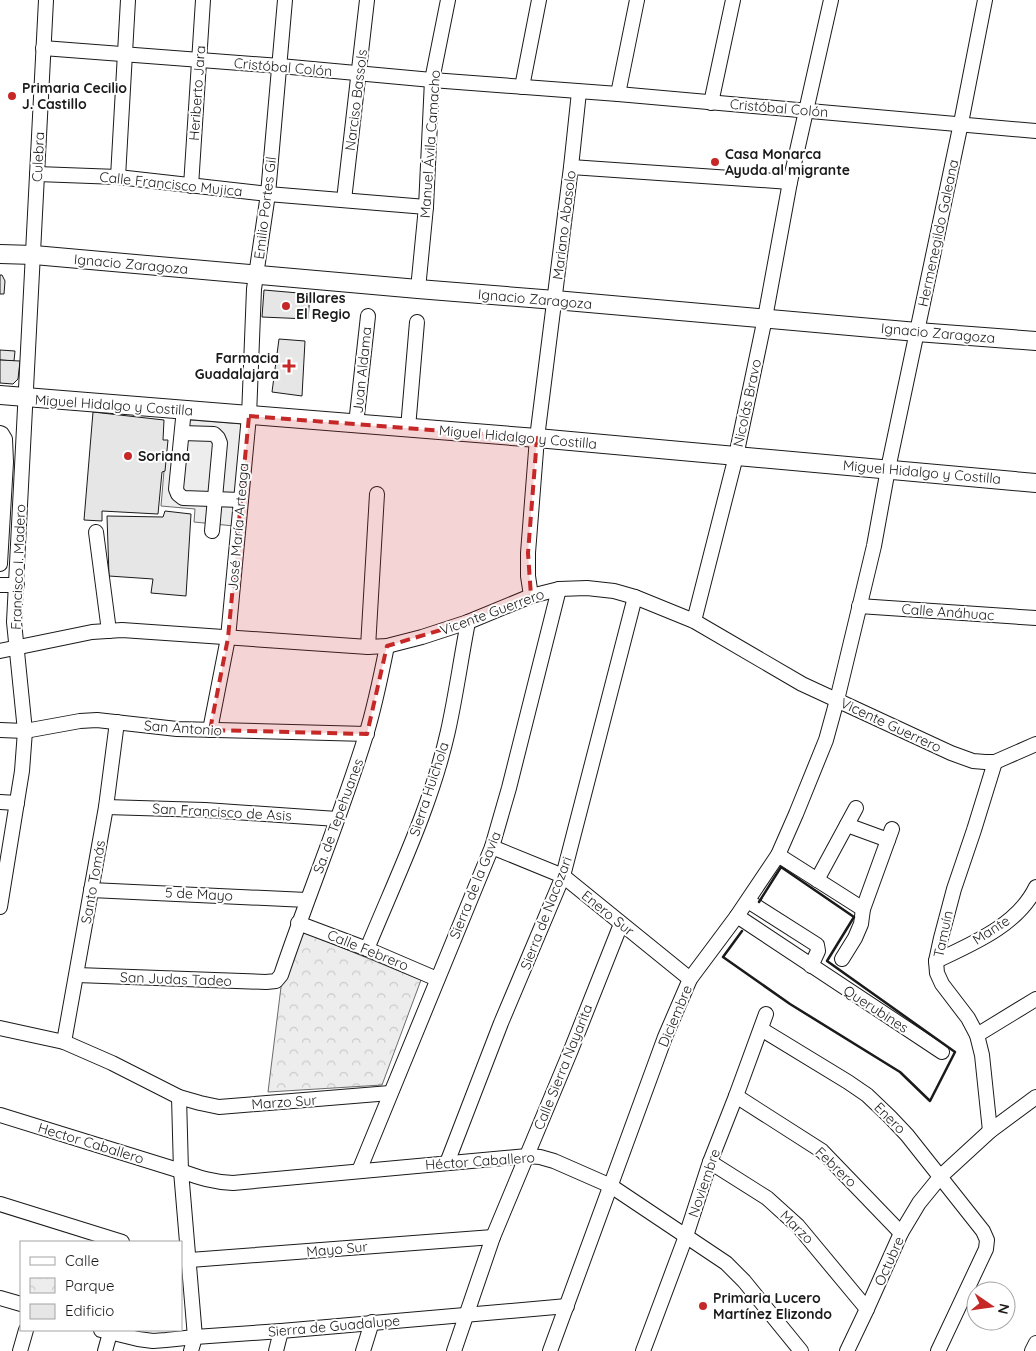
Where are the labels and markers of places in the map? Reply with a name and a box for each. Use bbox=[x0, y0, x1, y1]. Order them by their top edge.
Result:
place label: Primaria Cecilio J. Castillo bbox=[22, 79, 127, 113]
marker: Primaria Cecilio J. Castillo bbox=[6, 90, 18, 102]
place label: Casa Monarca Ayuda al migrante bbox=[725, 145, 850, 179]
marker: Casa Monarca Ayuda al migrante bbox=[709, 156, 721, 168]
place label: Billares El Regio bbox=[296, 289, 351, 323]
marker: Billares El Regio bbox=[280, 300, 292, 312]
place label: Farmacia Guadalajara bbox=[195, 349, 279, 383]
marker: Farmacia Guadalajara bbox=[283, 360, 295, 372]
place label: Soriana bbox=[138, 447, 190, 465]
marker: Soriana bbox=[122, 450, 134, 462]
place label: Primaria Lucero Martínez Elizondo bbox=[713, 1289, 832, 1323]
marker: Primaria Lucero Martínez Elizondo bbox=[697, 1300, 709, 1312]

